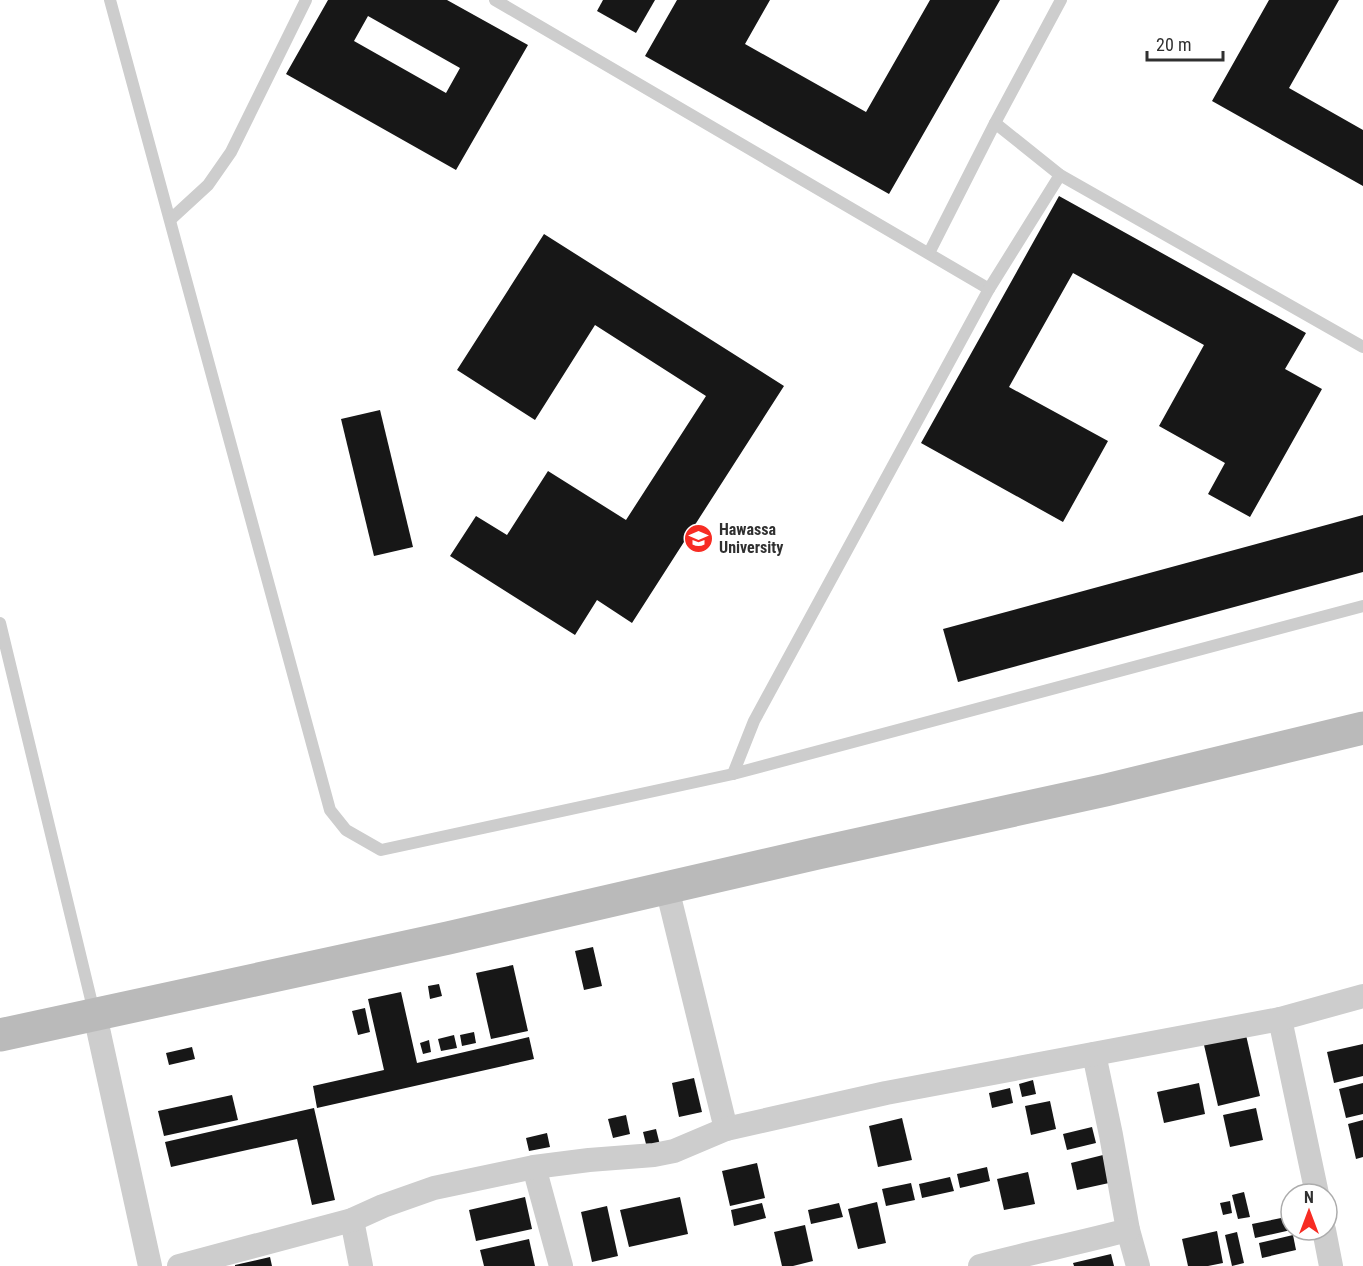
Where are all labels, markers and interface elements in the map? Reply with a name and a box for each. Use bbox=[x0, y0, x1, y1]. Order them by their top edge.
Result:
scale bar bbox=[1147, 24, 1224, 62]
text: 20 m bbox=[1156, 34, 1191, 55]
place label: Hawassa University bbox=[719, 520, 783, 557]
school or university icon: Hawassa University bbox=[682, 522, 714, 554]
north arrow bbox=[1279, 1182, 1339, 1242]
text: N bbox=[1304, 1188, 1314, 1207]

